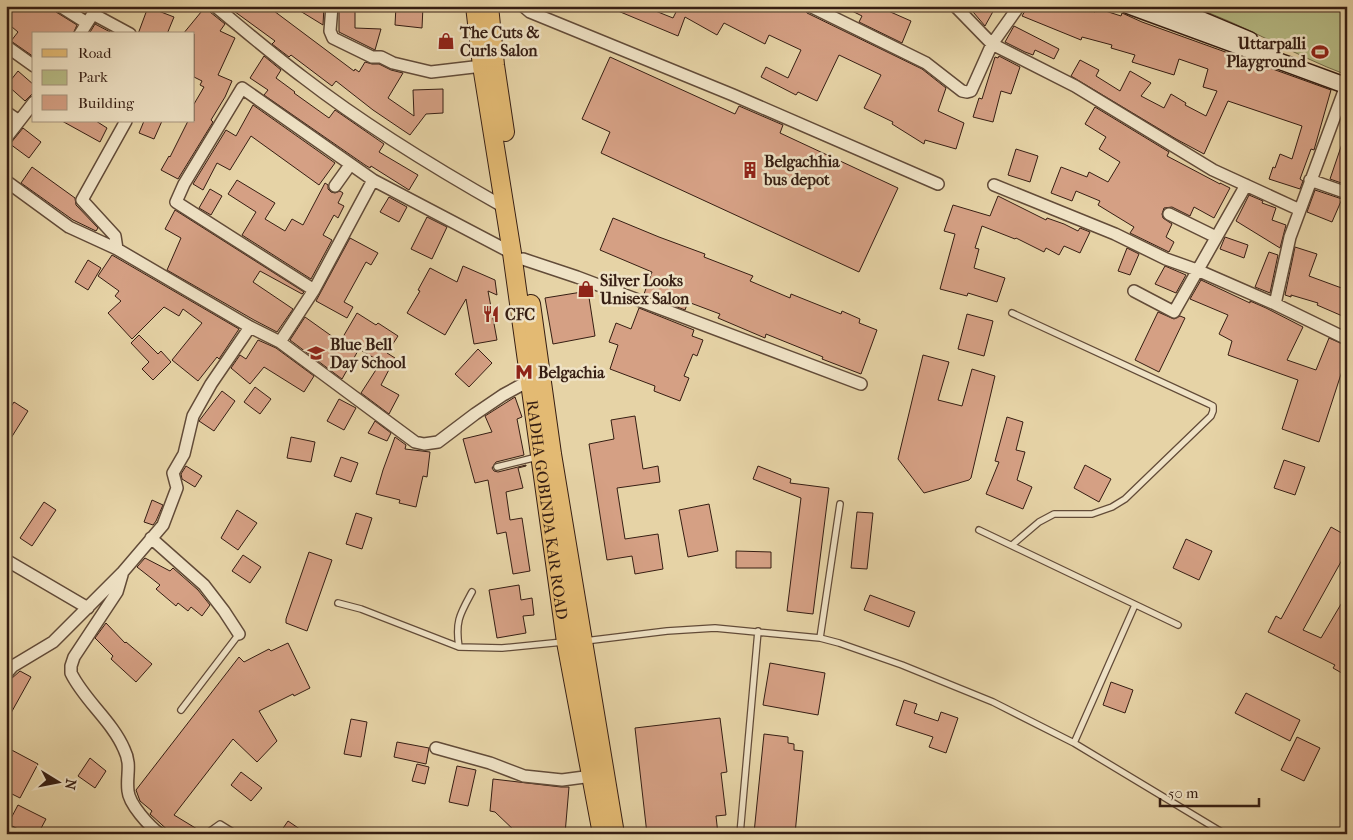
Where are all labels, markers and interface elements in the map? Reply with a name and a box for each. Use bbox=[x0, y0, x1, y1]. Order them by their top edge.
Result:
place label: The Cuts & Curls Salon bbox=[459, 23, 539, 60]
shop icon: The Cuts & Curls Salon bbox=[436, 31, 456, 51]
legend bbox=[32, 32, 195, 122]
place label: Uttarpalli Playground bbox=[1226, 34, 1307, 72]
sports icon: Uttarpalli Playground bbox=[1310, 42, 1330, 62]
text: Road bbox=[78, 44, 112, 62]
text: Park bbox=[78, 68, 108, 86]
text: Building bbox=[78, 94, 135, 112]
place label: Belgachhia bus depot bbox=[763, 152, 840, 190]
building icon: Belgachhia bus depot bbox=[740, 160, 760, 180]
place label: Silver Looks Unisex Salon bbox=[599, 271, 690, 308]
shop icon: Silver Looks Unisex Salon bbox=[576, 279, 596, 299]
restaurant icon: CFC bbox=[481, 304, 501, 324]
place label: CFC bbox=[505, 305, 535, 324]
place label: Blue Bell Day School bbox=[330, 335, 407, 373]
school or university icon: Blue Bell Day School bbox=[306, 343, 326, 363]
metro station icon: Belgachia bbox=[514, 362, 534, 382]
place label: Belgachia bbox=[538, 363, 605, 383]
street label: RADHA GOBINDA KAR ROAD bbox=[522, 399, 572, 621]
north arrow bbox=[32, 758, 82, 808]
scale bar bbox=[1160, 775, 1259, 807]
text: N bbox=[61, 777, 80, 791]
text: 50 m bbox=[1168, 784, 1199, 802]

